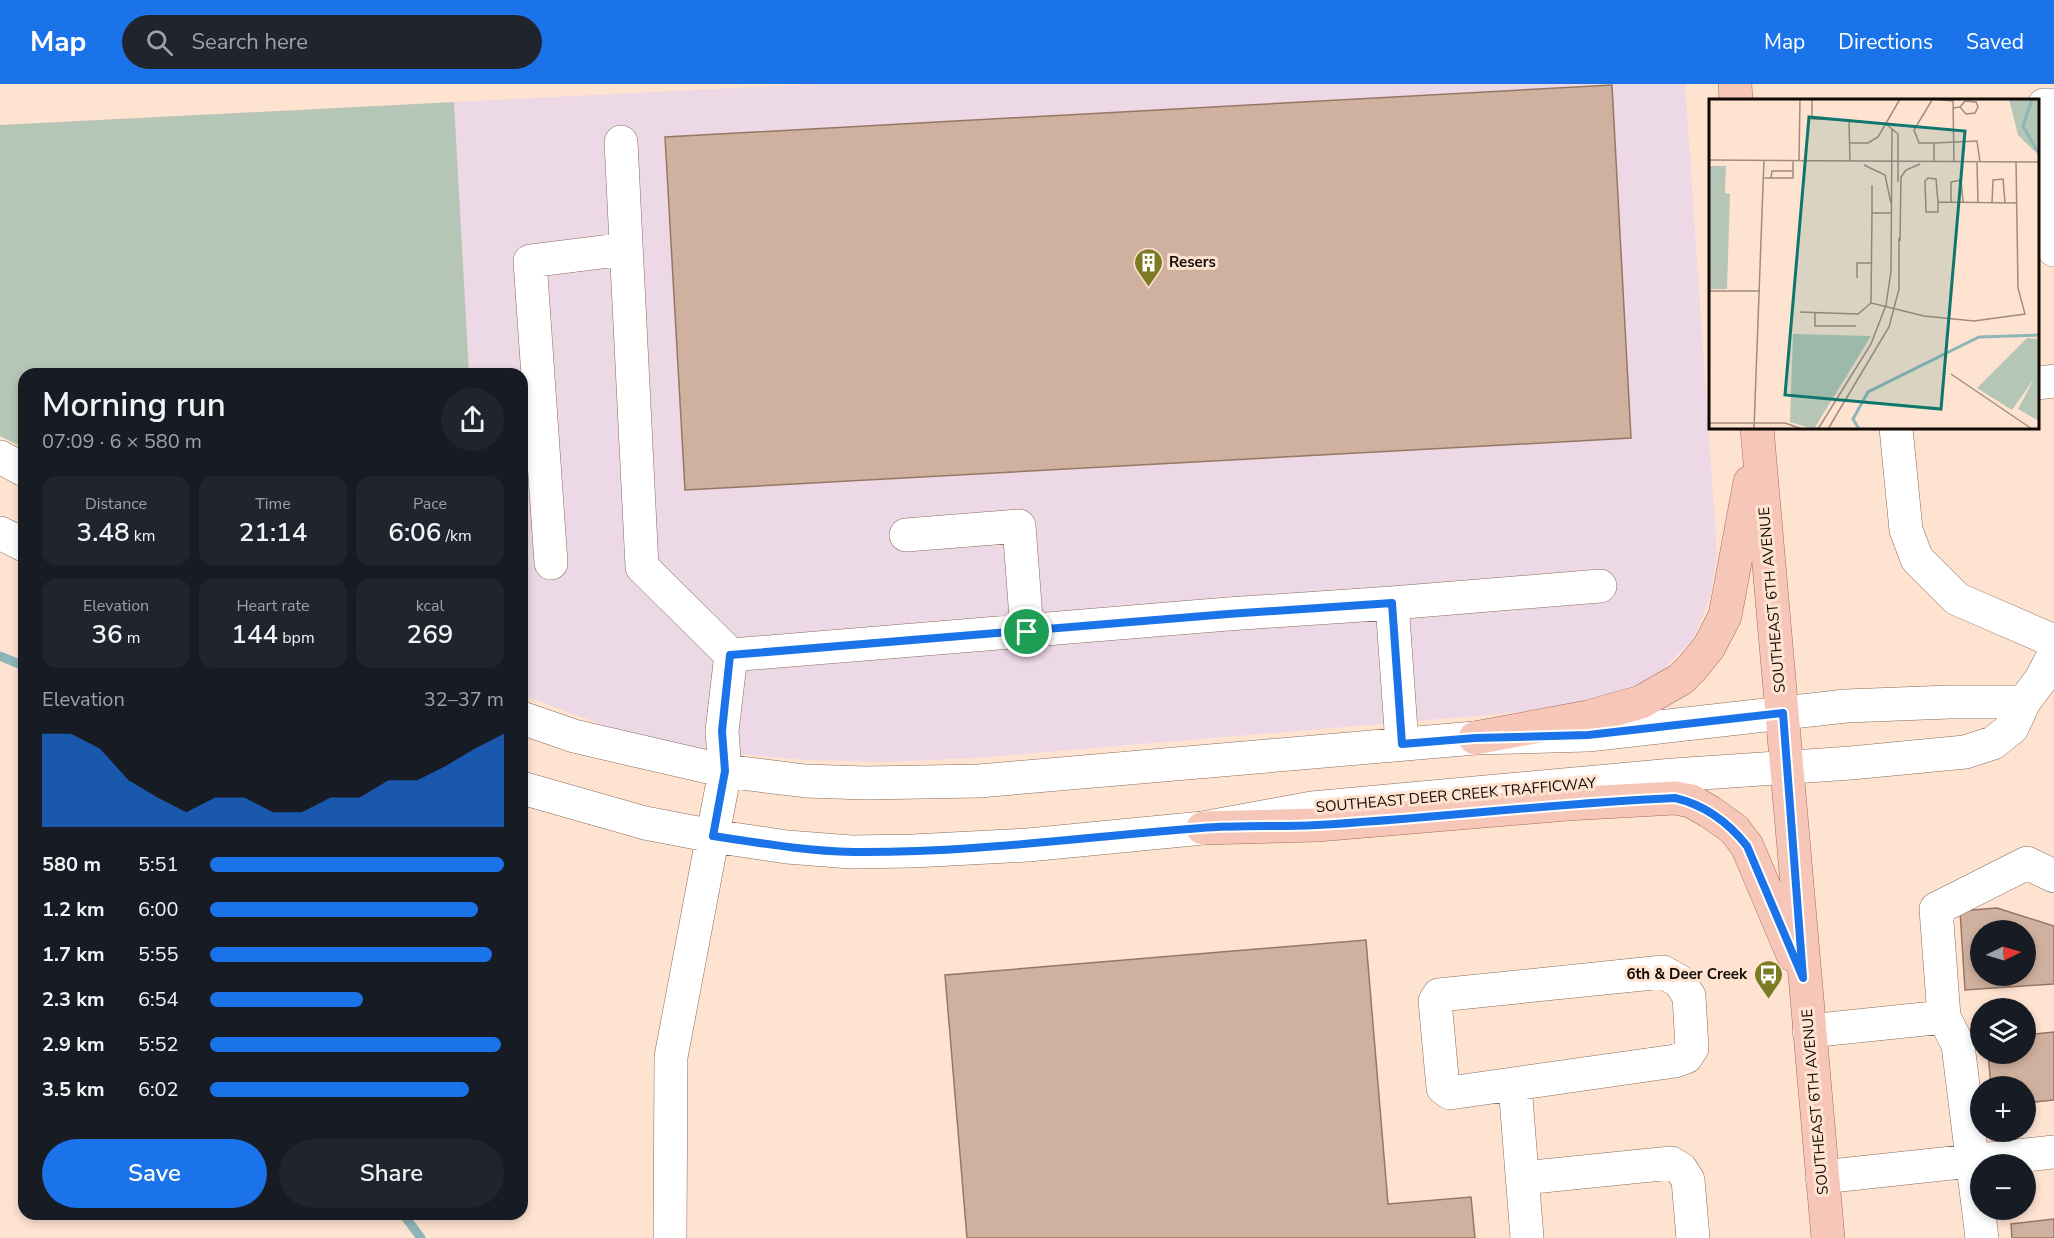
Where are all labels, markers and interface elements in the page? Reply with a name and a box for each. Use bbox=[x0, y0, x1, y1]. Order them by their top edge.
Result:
search box bbox=[122, 15, 542, 69]
text: Map bbox=[30, 23, 86, 61]
icon: search bbox=[143, 26, 176, 59]
text: Search here bbox=[191, 27, 308, 57]
text: Map bbox=[1764, 28, 1805, 56]
text: Directions bbox=[1838, 28, 1933, 56]
text: Saved bbox=[1966, 28, 2024, 56]
inset map bbox=[1709, 99, 2039, 429]
building icon: Resers bbox=[1132, 246, 1164, 288]
place label: Resers bbox=[1169, 252, 1216, 272]
text: Morning run bbox=[42, 383, 226, 428]
button: share bbox=[441, 388, 504, 451]
text: 07:09 · 6 × 580 m bbox=[42, 428, 202, 455]
text: Distance bbox=[85, 493, 147, 515]
text: Time bbox=[255, 493, 291, 515]
text: Pace bbox=[413, 493, 447, 515]
street label: SOUTHEAST 6TH AVENUE bbox=[1754, 506, 1790, 694]
text: 3.48 bbox=[77, 515, 130, 550]
text: 21:14 bbox=[239, 515, 307, 550]
text: 6:06 bbox=[388, 515, 441, 550]
text: km bbox=[130, 525, 155, 547]
text: /km bbox=[441, 525, 472, 547]
text: Elevation bbox=[83, 595, 149, 617]
text: Heart rate bbox=[236, 595, 310, 617]
text: kcal bbox=[416, 595, 444, 617]
pin bbox=[1001, 606, 1052, 657]
icon: arrive bbox=[1010, 615, 1043, 648]
text: 36 bbox=[91, 617, 123, 652]
text: 144 bbox=[231, 617, 278, 652]
text: 269 bbox=[407, 617, 453, 652]
text: m bbox=[123, 627, 141, 649]
text: bpm bbox=[278, 627, 315, 649]
text: Elevation bbox=[42, 686, 125, 713]
text: 32–37 m bbox=[424, 686, 504, 713]
street label: SOUTHEAST DEER CREEK TRAFFICWAY bbox=[1315, 773, 1598, 817]
text: 580 m bbox=[42, 851, 101, 878]
text: 5:51 bbox=[138, 851, 179, 878]
text: 1.2 km bbox=[42, 896, 105, 923]
text: 6:00 bbox=[138, 896, 179, 923]
north arrow bbox=[1970, 920, 2036, 986]
map controls bbox=[1970, 920, 2036, 1220]
text: 1.7 km bbox=[42, 941, 105, 968]
text: 5:55 bbox=[138, 941, 179, 968]
bus stop icon: 6th & Deer Creek bbox=[1752, 958, 1784, 1000]
place label: 6th & Deer Creek bbox=[1627, 964, 1748, 984]
text: 2.3 km bbox=[42, 986, 105, 1013]
text: 6:54 bbox=[138, 986, 179, 1013]
button: layers bbox=[1970, 998, 2036, 1064]
street label: SOUTHEAST 6TH AVENUE bbox=[1797, 1008, 1833, 1196]
text: 2.9 km bbox=[42, 1031, 105, 1058]
text: 5:52 bbox=[138, 1031, 179, 1058]
text: 3.5 km bbox=[42, 1076, 105, 1103]
text: 6:02 bbox=[138, 1076, 179, 1103]
button: + bbox=[1970, 1076, 2036, 1142]
button: Save bbox=[42, 1139, 267, 1208]
button: Share bbox=[279, 1139, 504, 1208]
button: − bbox=[1970, 1154, 2036, 1220]

